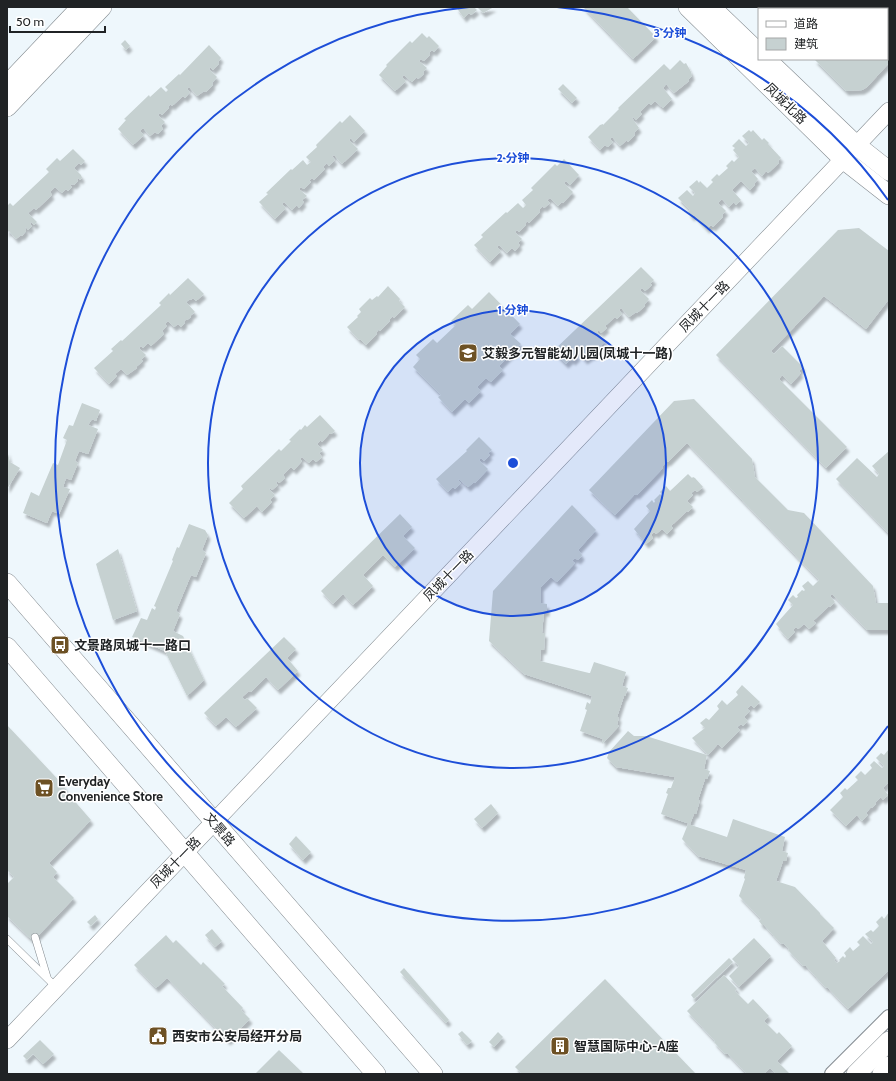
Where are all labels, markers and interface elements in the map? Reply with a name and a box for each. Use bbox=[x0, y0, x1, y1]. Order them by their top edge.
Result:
scale bar bbox=[10, 8, 105, 34]
legend bbox=[758, 8, 888, 60]
text: 50 m bbox=[16, 14, 44, 29]
text: 道路 bbox=[794, 16, 818, 31]
text: 3 分钟 bbox=[653, 25, 687, 40]
text: 建筑 bbox=[794, 36, 818, 51]
street label: 凤城北路 bbox=[762, 79, 810, 127]
text: 2 分钟 bbox=[496, 150, 530, 165]
street label: 凤城十一路 bbox=[676, 277, 732, 335]
text: 1 分钟 bbox=[497, 302, 529, 317]
school or university icon: 艾毅多元智能幼儿园(凤城十一路) bbox=[457, 342, 479, 364]
place label: 艾毅多元智能幼儿园(凤城十一路) bbox=[482, 345, 673, 361]
centre of rings bbox=[506, 456, 520, 470]
street label: 凤城十一路 bbox=[420, 546, 476, 604]
bus stop icon: 文景路凤城十一路口 bbox=[49, 634, 71, 656]
place label: 文景路凤城十一路口 bbox=[74, 637, 191, 653]
place label: Everyday Convenience Store bbox=[58, 773, 163, 804]
supermarket icon: Everyday Convenience Store bbox=[33, 777, 55, 799]
street label: 文景路 bbox=[201, 809, 239, 849]
street label: 凤城十一路 bbox=[147, 833, 203, 891]
public building icon: 西安市公安局经开分局 bbox=[147, 1025, 169, 1047]
place label: 西安市公安局经开分局 bbox=[172, 1028, 302, 1044]
building icon: 智慧国际中心-A座 bbox=[549, 1035, 571, 1057]
place label: 智慧国际中心-A座 bbox=[574, 1038, 679, 1054]

